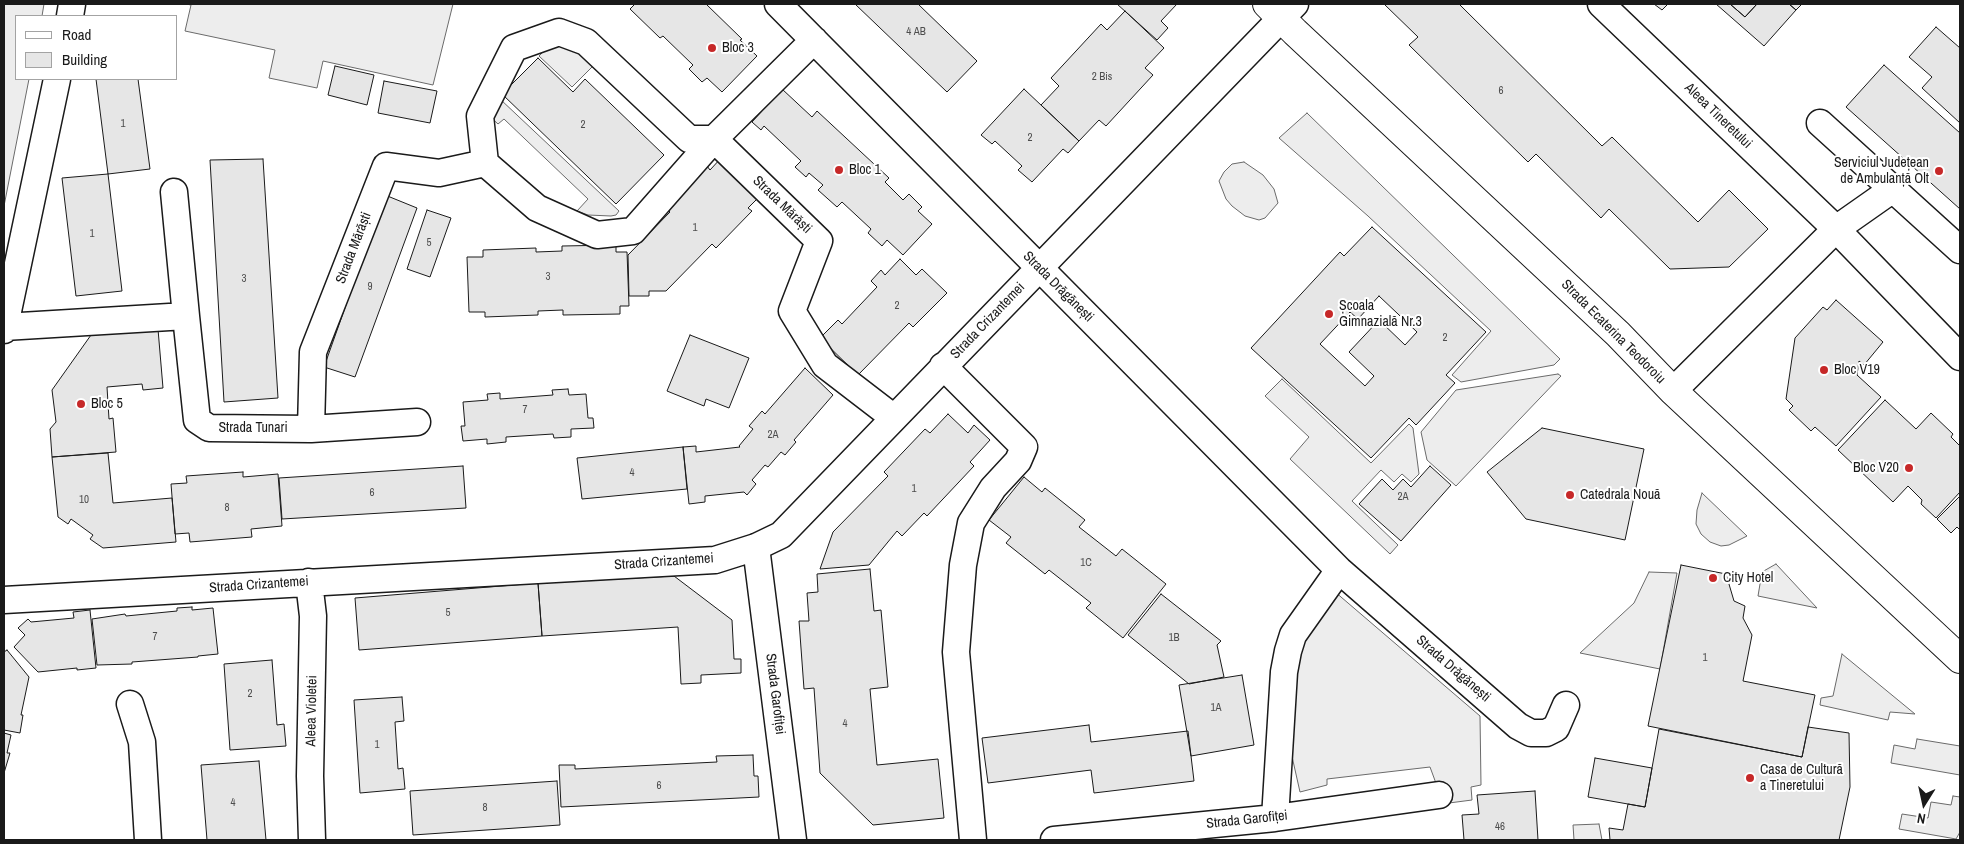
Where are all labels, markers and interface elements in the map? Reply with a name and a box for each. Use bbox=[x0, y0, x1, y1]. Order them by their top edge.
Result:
legend bbox=[15, 15, 178, 80]
text: Road bbox=[62, 24, 91, 45]
house number: 4 AB bbox=[906, 25, 926, 39]
place label: Bloc 3 bbox=[722, 40, 754, 56]
marker: Bloc 3 bbox=[706, 42, 718, 54]
text: Building bbox=[62, 49, 107, 70]
house number: 2 Bis bbox=[1092, 70, 1112, 84]
street label: Aleea Tineretului bbox=[1681, 80, 1755, 152]
house number: 6 bbox=[1498, 84, 1504, 98]
house number: 1 bbox=[120, 117, 126, 131]
house number: 2 bbox=[580, 118, 586, 132]
house number: 2 bbox=[1027, 131, 1033, 145]
place label: Serviciul Județean de Ambulanță Olt bbox=[1834, 155, 1929, 188]
place label: Bloc 1 bbox=[849, 162, 881, 178]
marker: Bloc 1 bbox=[833, 164, 845, 176]
marker: Serviciul Județean de Ambulanță Olt bbox=[1933, 165, 1945, 177]
street label: Strada Mărăști bbox=[749, 173, 815, 237]
street label: Strada Mărăști bbox=[333, 210, 375, 286]
house number: 1 bbox=[692, 221, 698, 235]
house number: 1 bbox=[89, 227, 95, 241]
house number: 5 bbox=[426, 236, 432, 250]
street label: Strada Drăgănești bbox=[1019, 248, 1097, 326]
house number: 3 bbox=[545, 270, 551, 284]
house number: 3 bbox=[241, 272, 247, 286]
street label: Strada Ecaterina Teodoroiu bbox=[1557, 276, 1669, 388]
street label: Strada Crizantemei bbox=[947, 279, 1029, 363]
house number: 9 bbox=[367, 280, 373, 294]
place label: Școala Gimnazială Nr.3 bbox=[1339, 298, 1422, 331]
house number: 2 bbox=[894, 299, 900, 313]
marker: Școala Gimnazială Nr.3 bbox=[1323, 308, 1335, 320]
house number: 2 bbox=[1442, 331, 1448, 345]
place label: Bloc V19 bbox=[1834, 362, 1880, 378]
marker: Bloc V19 bbox=[1818, 364, 1830, 376]
place label: Bloc 5 bbox=[91, 396, 123, 412]
marker: Bloc 5 bbox=[75, 398, 87, 410]
house number: 7 bbox=[522, 403, 528, 417]
street label: Strada Tunari bbox=[218, 420, 288, 436]
house number: 2A bbox=[767, 428, 779, 442]
place label: Bloc V20 bbox=[1853, 460, 1899, 476]
marker: Bloc V20 bbox=[1903, 462, 1915, 474]
house number: 4 bbox=[629, 466, 635, 480]
house number: 1 bbox=[911, 482, 917, 496]
house number: 6 bbox=[369, 486, 375, 500]
place label: Catedrala Nouă bbox=[1580, 487, 1660, 503]
marker: Catedrala Nouă bbox=[1564, 489, 1576, 501]
house number: 2A bbox=[1397, 490, 1409, 504]
house number: 10 bbox=[79, 493, 89, 507]
house number: 8 bbox=[224, 501, 230, 515]
street label: Strada Crizantemei bbox=[614, 550, 714, 574]
house number: 1C bbox=[1080, 556, 1092, 570]
place label: City Hotel bbox=[1723, 570, 1773, 586]
marker: City Hotel bbox=[1707, 572, 1719, 584]
street label: Strada Crizantemei bbox=[209, 573, 309, 597]
house number: 5 bbox=[445, 606, 451, 620]
house number: 7 bbox=[152, 630, 158, 644]
house number: 1B bbox=[1168, 631, 1180, 645]
street label: Strada Drăgănești bbox=[1412, 632, 1494, 706]
house number: 1 bbox=[1702, 651, 1708, 665]
street label: Strada Garofiței bbox=[762, 652, 788, 736]
street label: Aleea Violetei bbox=[303, 675, 321, 747]
house number: 2 bbox=[247, 687, 253, 701]
house number: 1A bbox=[1210, 701, 1222, 715]
house number: 4 bbox=[842, 717, 848, 731]
house number: 1 bbox=[374, 738, 380, 752]
place label: Casa de Cultură a Tineretului bbox=[1760, 762, 1843, 794]
marker: Casa de Cultură a Tineretului bbox=[1744, 772, 1756, 784]
house number: 6 bbox=[656, 779, 662, 793]
north arrow bbox=[1899, 779, 1949, 829]
house number: 4 bbox=[230, 796, 236, 810]
house number: 8 bbox=[482, 801, 488, 815]
street label: Strada Garofiței bbox=[1206, 807, 1288, 833]
text: N bbox=[1916, 809, 1927, 828]
house number: 46 bbox=[1495, 820, 1505, 834]

